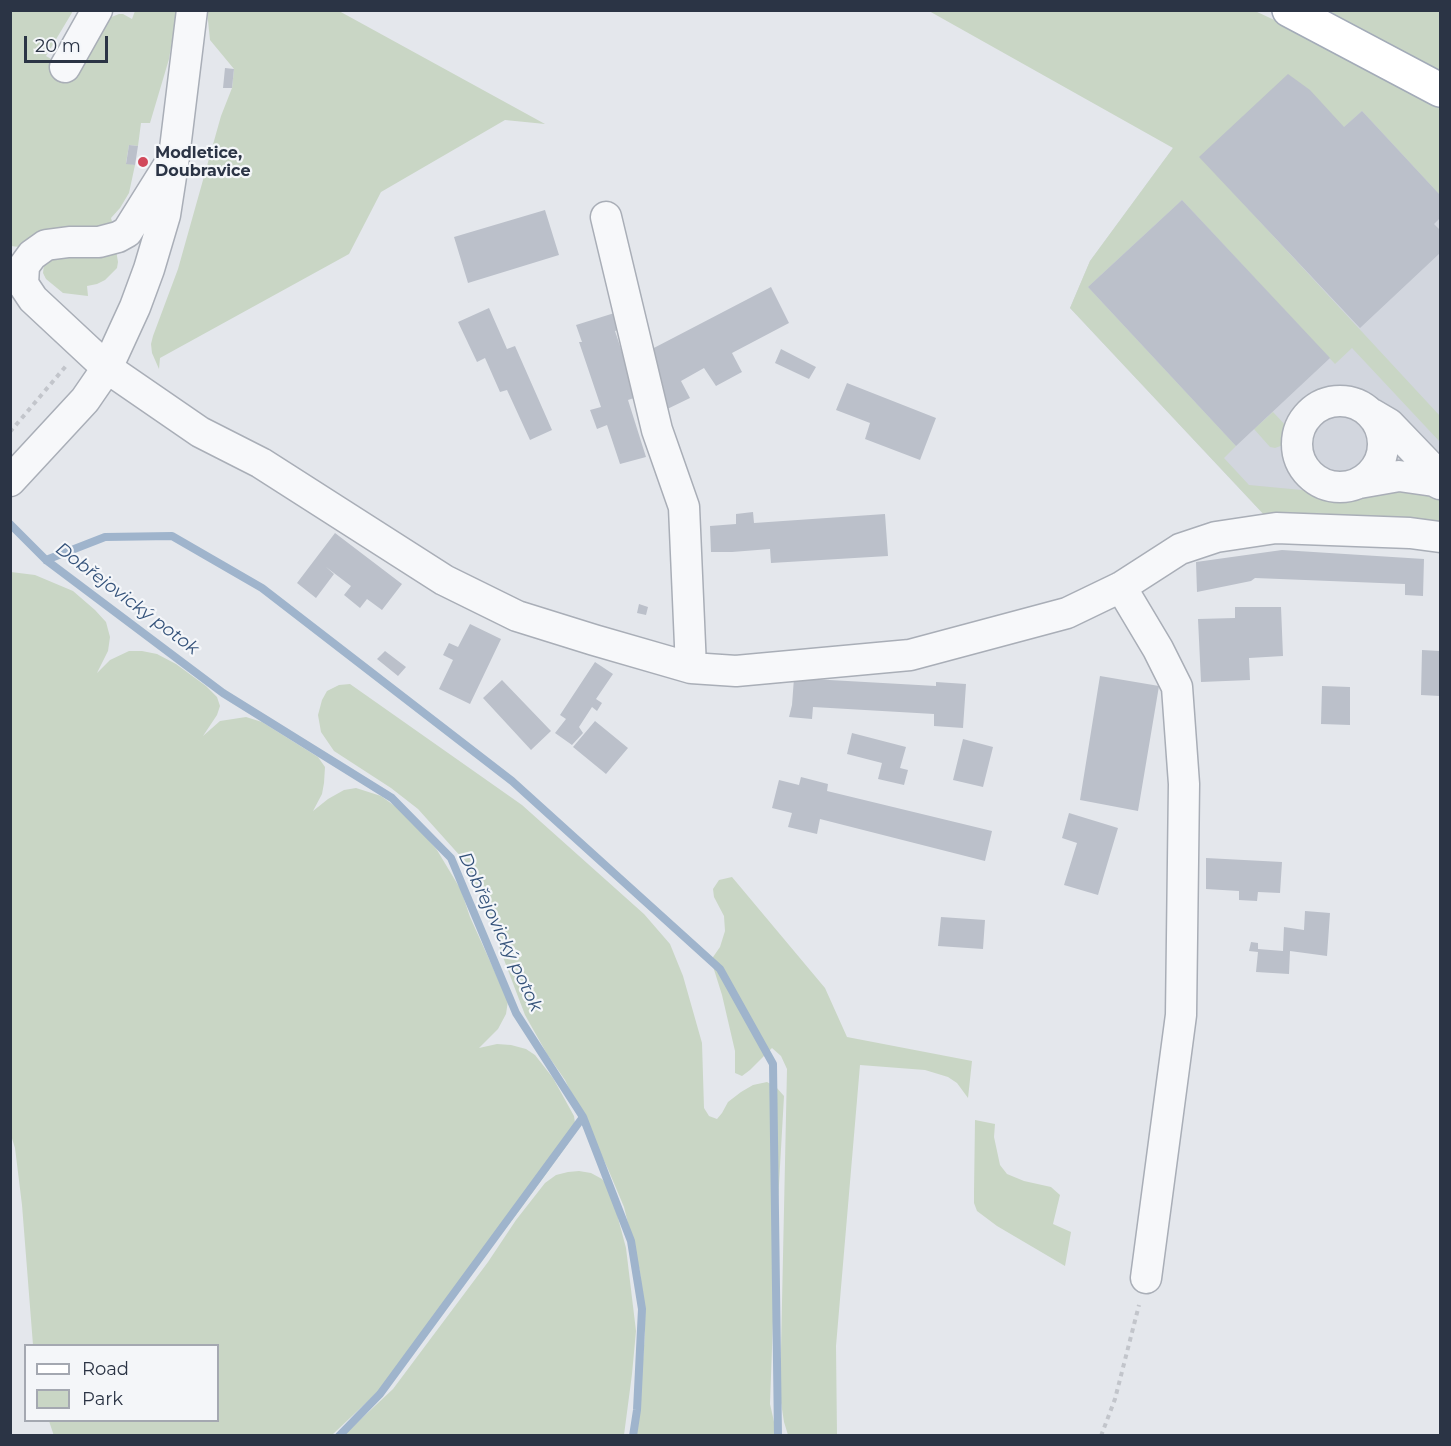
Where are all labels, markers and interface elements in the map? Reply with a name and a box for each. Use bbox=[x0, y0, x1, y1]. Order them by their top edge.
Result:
scale bar bbox=[27, 24, 111, 62]
text: 20 m bbox=[35, 35, 81, 57]
place label: Modletice, Doubravice bbox=[155, 143, 251, 181]
marker: Modletice, Doubravice bbox=[136, 155, 150, 169]
water label: Dobřejovický potok bbox=[51, 538, 203, 660]
water label: Dobřejovický potok bbox=[453, 849, 547, 1015]
legend bbox=[24, 1344, 219, 1422]
text: Road bbox=[82, 1358, 129, 1380]
text: Park bbox=[82, 1388, 123, 1410]

